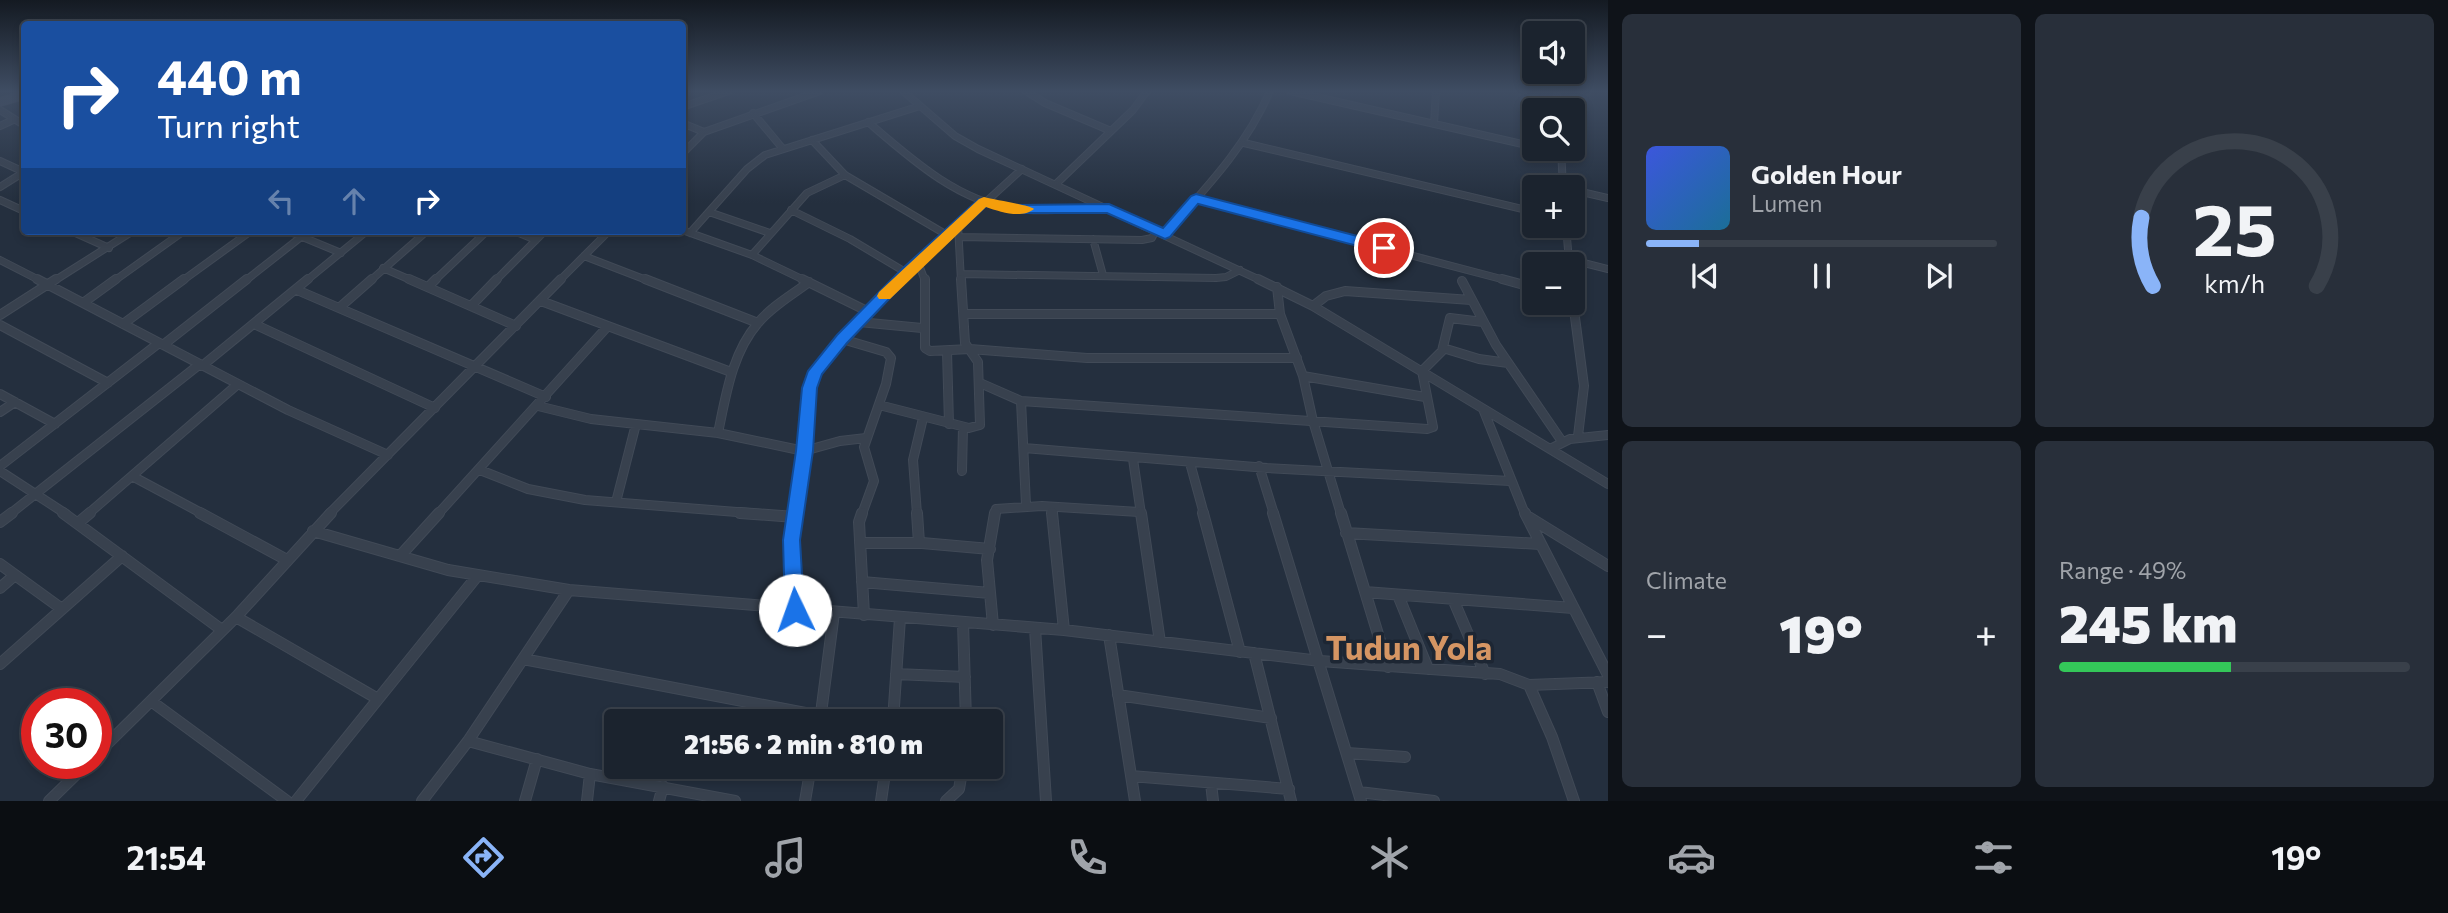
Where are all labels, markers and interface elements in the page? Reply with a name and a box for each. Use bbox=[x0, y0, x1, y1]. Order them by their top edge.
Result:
map controls bbox=[1522, 21, 1585, 315]
button: sound bbox=[1522, 21, 1585, 84]
text: 440 m bbox=[157, 45, 302, 105]
icon: right bbox=[42, 49, 133, 140]
button: search bbox=[1522, 98, 1585, 161]
text: Turn right bbox=[157, 105, 300, 145]
text: Golden Hour bbox=[1751, 158, 1902, 189]
button: + bbox=[1522, 175, 1585, 238]
icon: left bbox=[262, 182, 300, 220]
icon: ahead bbox=[335, 182, 373, 220]
icon: right bbox=[408, 182, 446, 220]
text: 25 bbox=[2193, 183, 2276, 272]
text: Lumen bbox=[1751, 189, 1822, 217]
pin bbox=[1354, 218, 1414, 278]
icon: arrive bbox=[1365, 229, 1403, 267]
button: − bbox=[1522, 252, 1585, 315]
icon: previous bbox=[1686, 257, 1724, 295]
icon: pause bbox=[1803, 257, 1841, 295]
icon: next bbox=[1920, 257, 1958, 295]
text: km/h bbox=[2204, 268, 2265, 298]
text: Range · 49% bbox=[2059, 556, 2186, 584]
text: Climate bbox=[1646, 566, 1727, 594]
position arrow bbox=[758, 573, 832, 647]
text: 245 km bbox=[2059, 590, 2237, 654]
text: 19° bbox=[1779, 600, 1863, 664]
text: − bbox=[1646, 609, 1668, 656]
text: + bbox=[1975, 609, 1997, 656]
district label: Tudun Yola bbox=[1326, 626, 1492, 667]
speed limit sign: 30 bbox=[21, 688, 112, 779]
text: 21:56 · 2 min · 810 m bbox=[684, 728, 923, 759]
icon: directions bbox=[459, 833, 508, 882]
icon: music bbox=[761, 833, 810, 882]
icon: phone bbox=[1063, 833, 1112, 882]
icon: climate bbox=[1365, 833, 1414, 882]
icon: car bbox=[1667, 833, 1716, 882]
icon: filters bbox=[1969, 833, 2018, 882]
text: 21:54 bbox=[127, 837, 206, 877]
text: 19° bbox=[2271, 837, 2321, 877]

